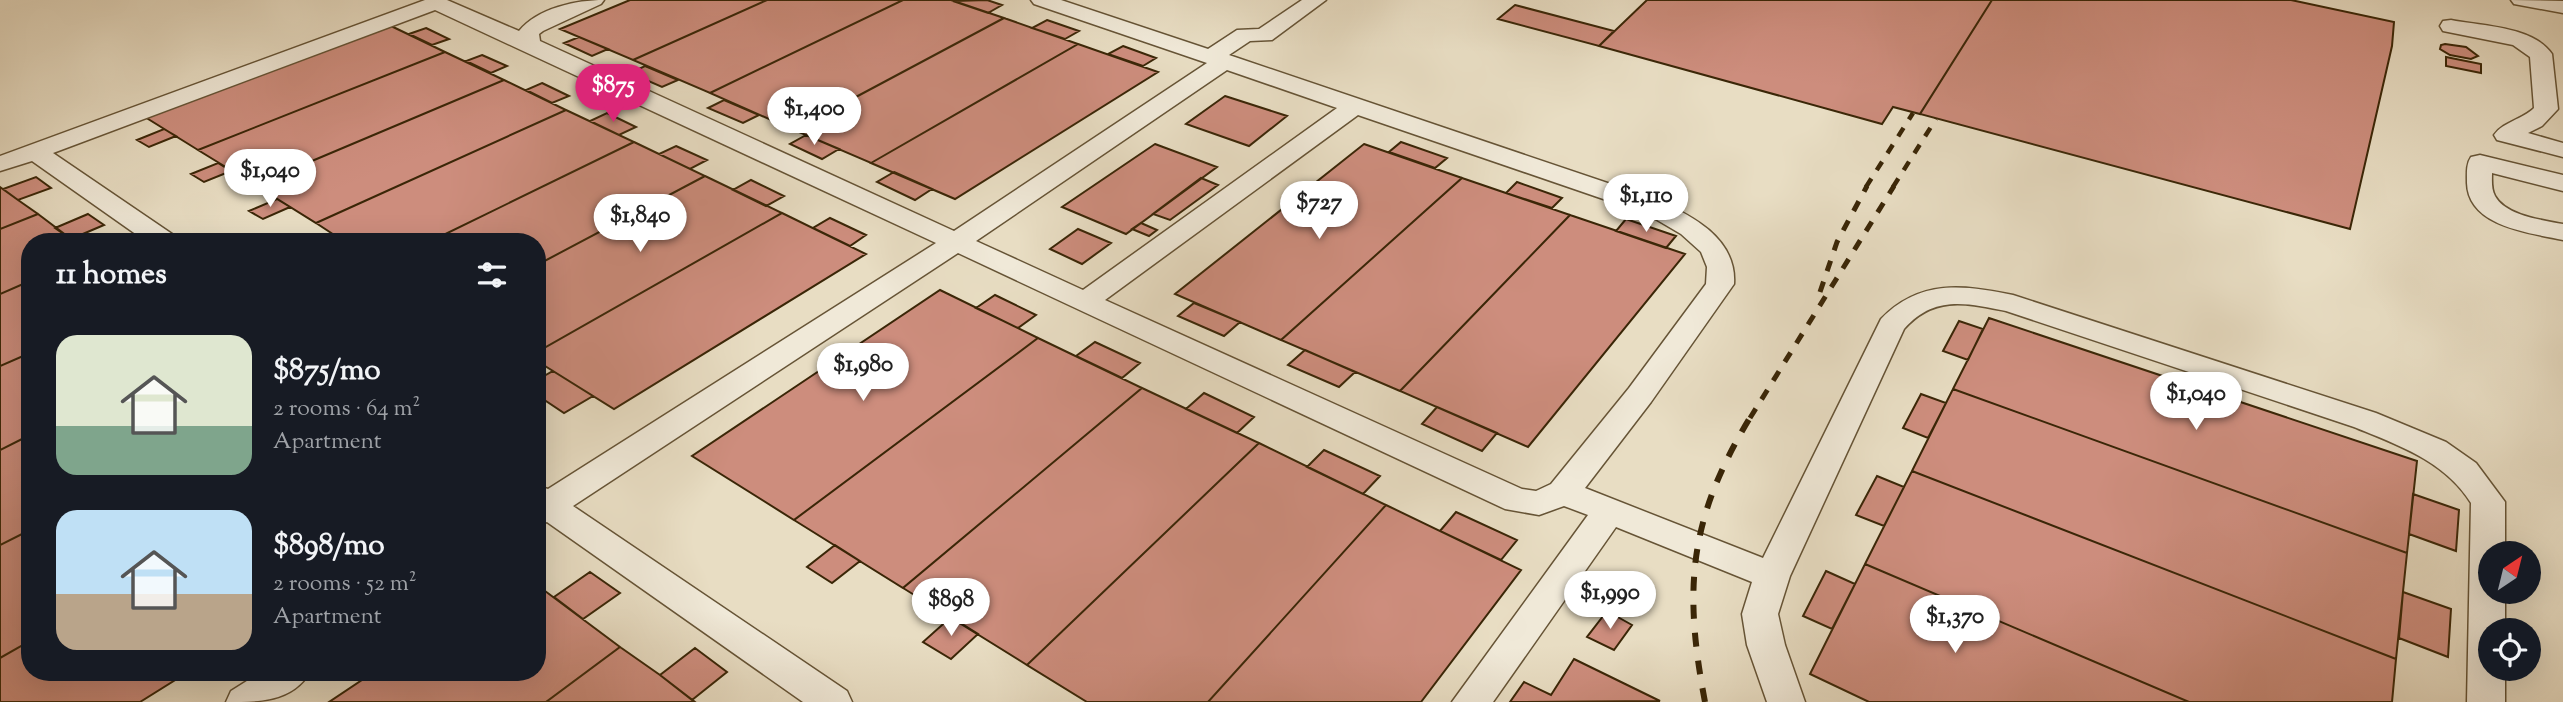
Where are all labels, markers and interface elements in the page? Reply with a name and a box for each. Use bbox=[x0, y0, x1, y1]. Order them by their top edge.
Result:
pin: $875 bbox=[572, 64, 654, 124]
text: $875 bbox=[591, 70, 635, 103]
pin: $1,400 bbox=[757, 88, 871, 147]
text: $1,400 bbox=[783, 93, 845, 126]
pin: $1,040 bbox=[213, 150, 327, 209]
text: $1,040 bbox=[240, 155, 300, 188]
pin: $1,110 bbox=[1589, 174, 1703, 234]
text: $1,110 bbox=[1619, 180, 1673, 213]
pin: $727 bbox=[1278, 182, 1360, 241]
text: $727 bbox=[1296, 187, 1342, 220]
pin: $1,840 bbox=[583, 194, 697, 254]
text: $1,840 bbox=[610, 200, 670, 233]
text: 11 homes bbox=[56, 254, 167, 297]
icon: filters bbox=[473, 256, 511, 294]
pin: $1,980 bbox=[806, 344, 920, 403]
text: $1,980 bbox=[833, 349, 893, 382]
text: $875/mo bbox=[273, 350, 381, 393]
icon: home bbox=[112, 363, 196, 447]
pin: $1,040 bbox=[2139, 372, 2253, 432]
text: $1,040 bbox=[2166, 378, 2226, 411]
text: 2 rooms · 64 m² bbox=[273, 393, 420, 426]
text: Apartment bbox=[273, 426, 382, 459]
text: $898/mo bbox=[273, 525, 385, 568]
icon: home bbox=[112, 538, 196, 622]
north arrow bbox=[2478, 541, 2541, 604]
map controls bbox=[2478, 541, 2541, 681]
text: 2 rooms · 52 m² bbox=[273, 568, 416, 601]
pin: $1,990 bbox=[1553, 572, 1667, 631]
text: $1,990 bbox=[1580, 577, 1640, 610]
pin: $898 bbox=[910, 578, 992, 638]
text: $898 bbox=[928, 584, 974, 617]
pin: $1,370 bbox=[1898, 596, 2012, 655]
text: Apartment bbox=[273, 601, 382, 634]
text: $1,370 bbox=[1926, 601, 1984, 634]
button: locate bbox=[2478, 618, 2541, 681]

